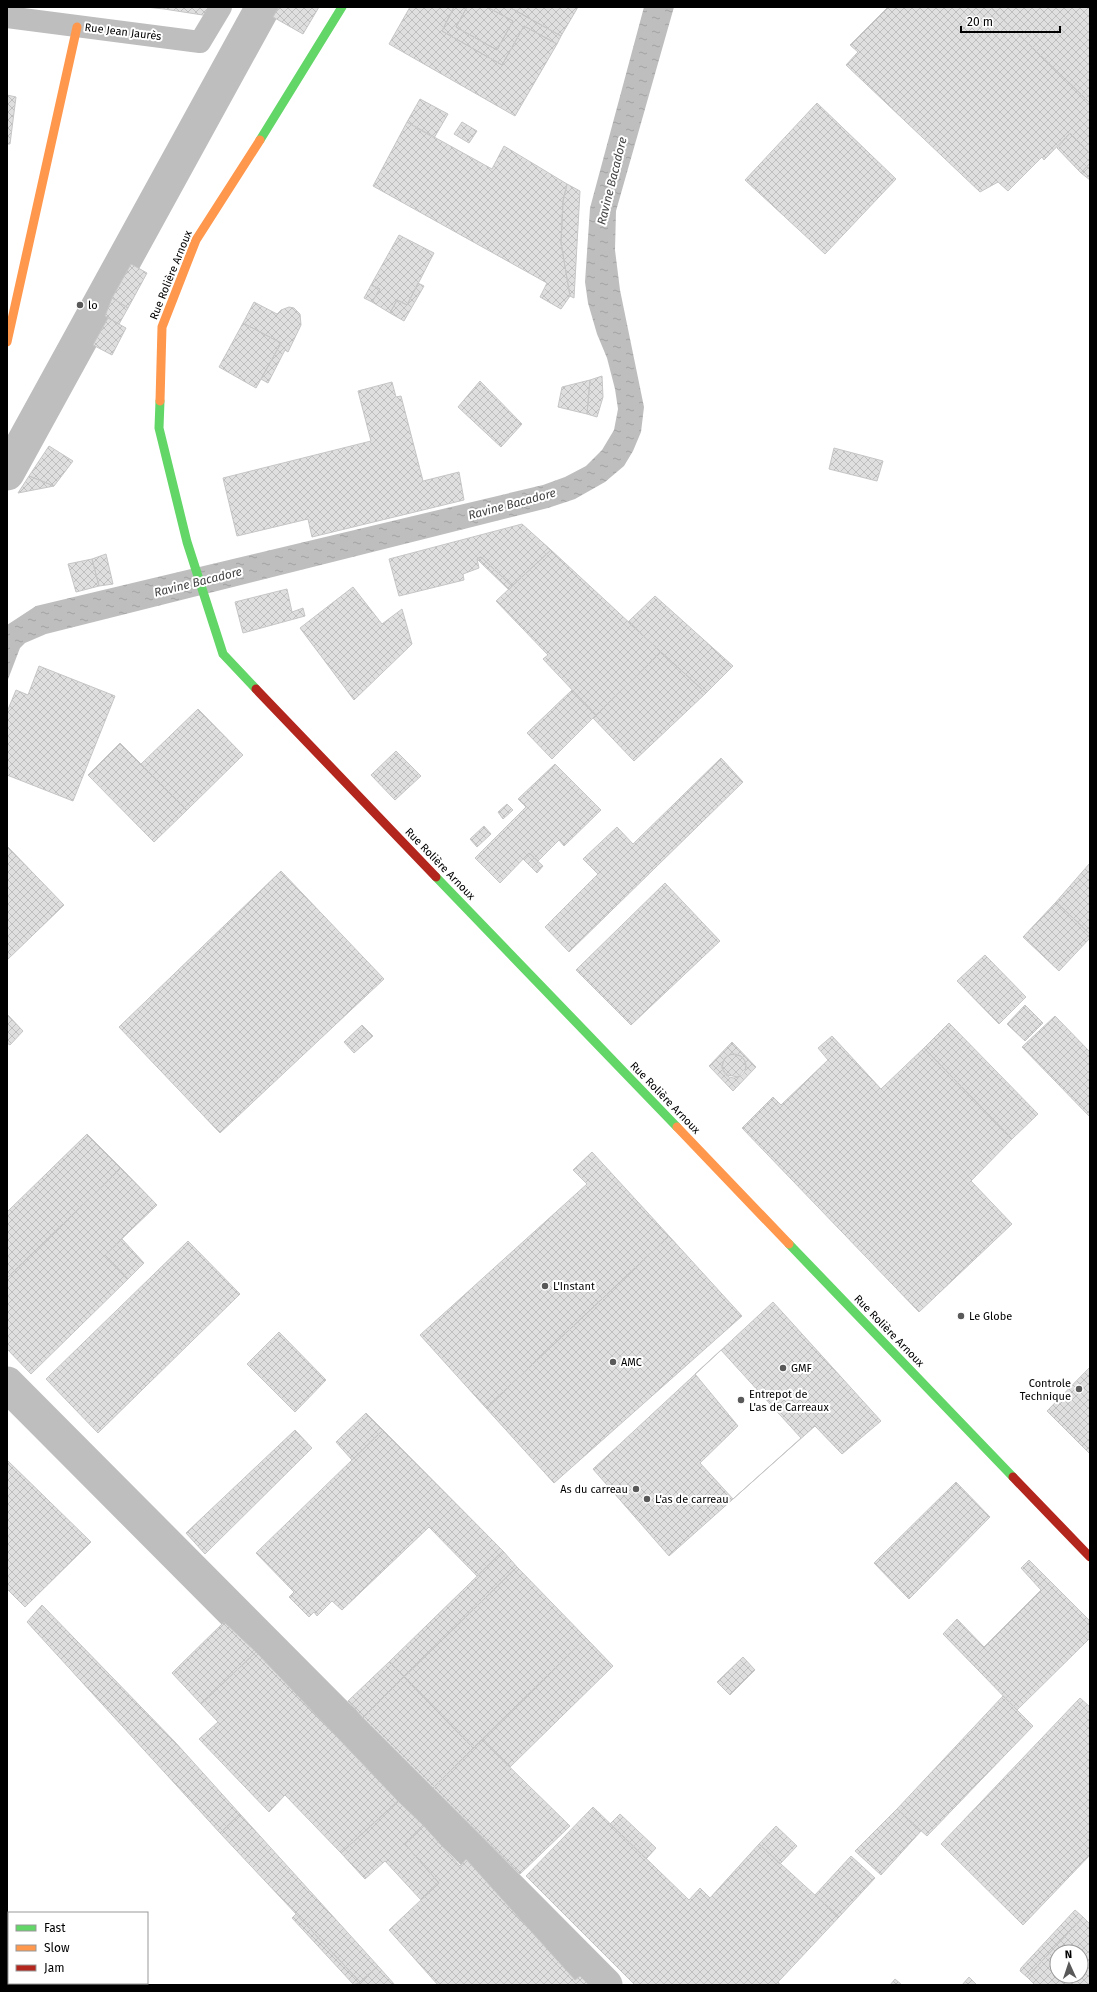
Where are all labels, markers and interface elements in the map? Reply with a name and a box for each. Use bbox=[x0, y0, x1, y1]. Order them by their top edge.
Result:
scale bar bbox=[961, 8, 1060, 34]
text: 20 m bbox=[967, 15, 993, 29]
street label: Rue Jean Jaurès bbox=[84, 21, 162, 43]
water label: Ravine Bacadore bbox=[594, 136, 630, 226]
street label: Rue Rolière Arnoux bbox=[147, 228, 195, 322]
place label: lo bbox=[88, 299, 98, 312]
marker: lo bbox=[75, 300, 85, 310]
water label: Ravine Bacadore bbox=[467, 486, 557, 522]
water label: Ravine Bacadore bbox=[153, 564, 243, 600]
street label: Rue Rolière Arnoux bbox=[402, 825, 478, 903]
street label: Rue Rolière Arnoux bbox=[627, 1059, 703, 1137]
place label: L'Instant bbox=[553, 1280, 595, 1293]
marker: L'Instant bbox=[540, 1281, 550, 1291]
street label: Rue Rolière Arnoux bbox=[851, 1292, 927, 1370]
place label: Le Globe bbox=[969, 1310, 1012, 1323]
marker: Le Globe bbox=[956, 1311, 966, 1321]
place label: AMC bbox=[621, 1356, 642, 1369]
marker: AMC bbox=[608, 1357, 618, 1367]
place label: GMF bbox=[791, 1362, 812, 1375]
marker: GMF bbox=[778, 1363, 788, 1373]
place label: Controle Technique bbox=[1020, 1377, 1071, 1403]
marker: Controle Technique bbox=[1074, 1384, 1084, 1394]
place label: Entrepot de L'as de Carreaux bbox=[749, 1388, 830, 1414]
marker: Entrepot de L'as de Carreaux bbox=[736, 1395, 746, 1405]
place label: As du carreau bbox=[560, 1483, 628, 1496]
marker: As du carreau bbox=[631, 1484, 641, 1494]
place label: L'as de carreau bbox=[655, 1493, 729, 1506]
marker: L'as de carreau bbox=[642, 1494, 652, 1504]
legend bbox=[8, 1912, 148, 1984]
text: Fast bbox=[44, 1921, 66, 1935]
text: Slow bbox=[44, 1941, 70, 1955]
north arrow bbox=[1049, 1944, 1089, 1984]
text: N bbox=[1065, 1948, 1072, 1961]
text: Jam bbox=[44, 1961, 64, 1975]

